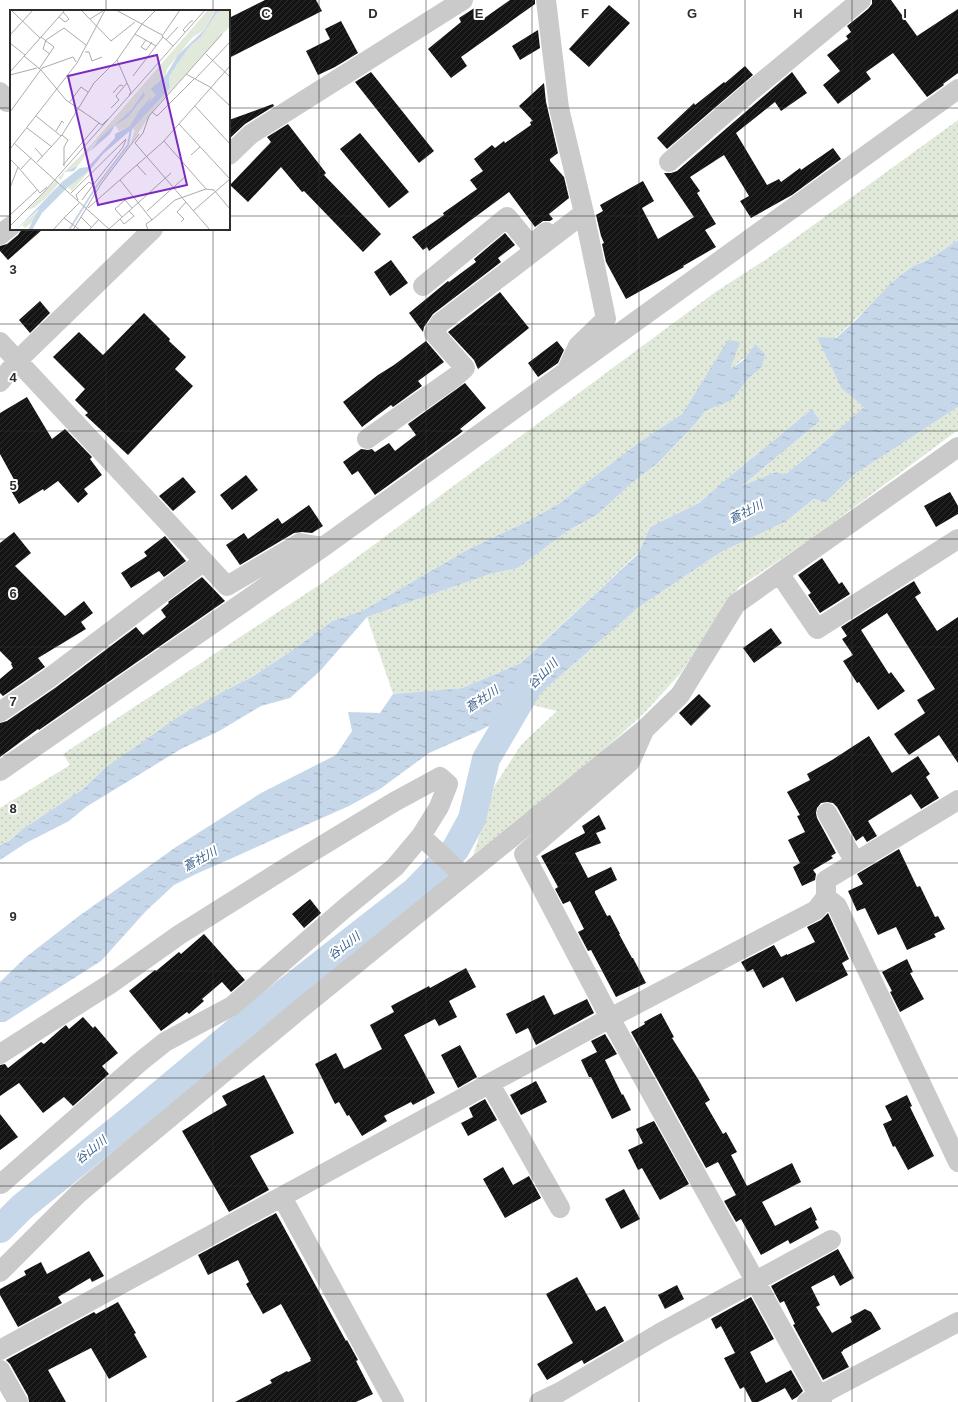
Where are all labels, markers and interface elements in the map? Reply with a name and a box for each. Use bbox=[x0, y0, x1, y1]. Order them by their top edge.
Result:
text: C bbox=[261, 6, 271, 21]
text: D bbox=[368, 6, 378, 21]
text: E bbox=[475, 6, 484, 21]
text: F bbox=[581, 6, 589, 21]
text: G bbox=[687, 6, 697, 21]
text: H bbox=[793, 6, 803, 21]
text: I bbox=[903, 6, 907, 21]
inset map bbox=[10, 10, 230, 230]
text: 3 bbox=[9, 262, 17, 277]
text: 4 bbox=[9, 370, 17, 385]
text: 5 bbox=[9, 478, 17, 493]
water label: 蒼社川 bbox=[727, 497, 767, 526]
text: 6 bbox=[9, 586, 17, 601]
water label: 谷山川 bbox=[525, 655, 562, 692]
water label: 蒼社川 bbox=[463, 682, 502, 715]
text: 7 bbox=[9, 694, 17, 709]
text: 8 bbox=[9, 801, 17, 816]
water label: 蒼社川 bbox=[181, 843, 221, 874]
text: 9 bbox=[9, 909, 17, 924]
water label: 谷山川 bbox=[326, 928, 364, 963]
water label: 谷山川 bbox=[73, 1132, 111, 1167]

